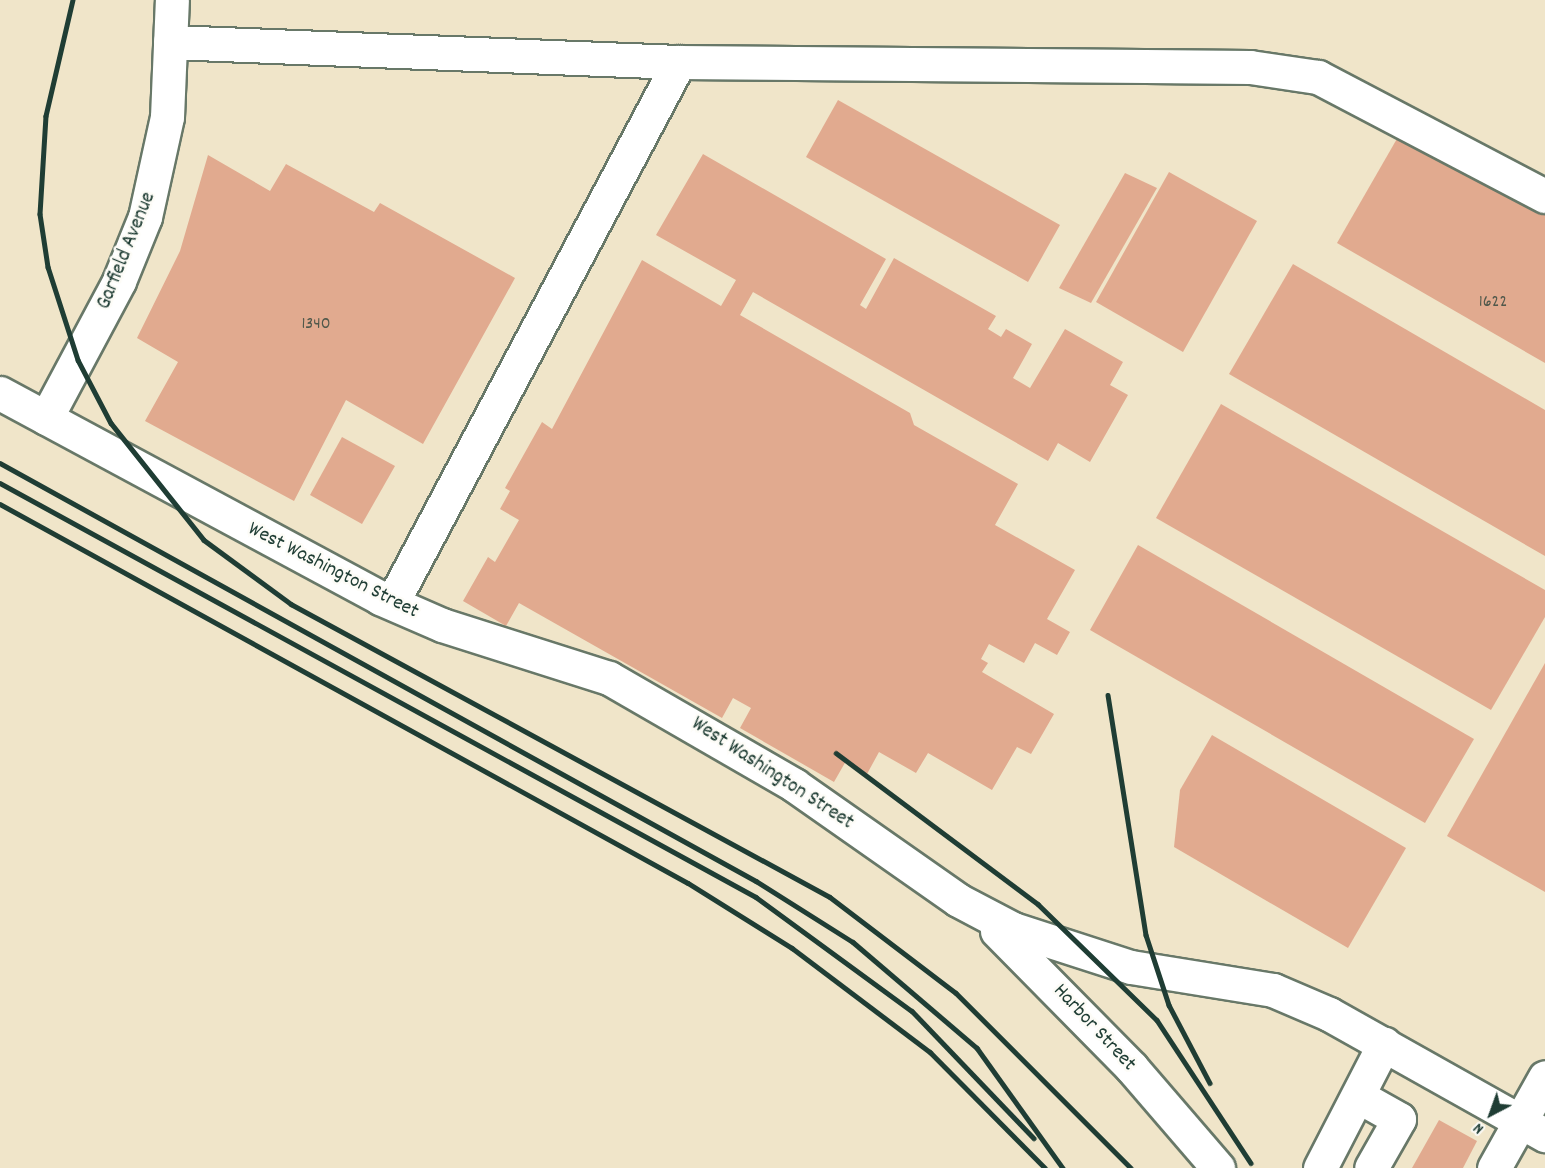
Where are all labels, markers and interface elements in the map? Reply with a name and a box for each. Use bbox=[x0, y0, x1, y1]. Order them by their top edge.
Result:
street label: Garfield Avenue bbox=[92, 189, 162, 313]
house number: 1622 bbox=[1479, 292, 1507, 314]
house number: 1340 bbox=[301, 314, 331, 336]
street label: West Washington Street bbox=[243, 517, 423, 625]
street label: West Washington Street bbox=[686, 712, 858, 836]
street label: Harbor Street bbox=[1047, 979, 1141, 1077]
north arrow bbox=[1461, 1084, 1521, 1144]
text: N bbox=[1468, 1117, 1489, 1139]

